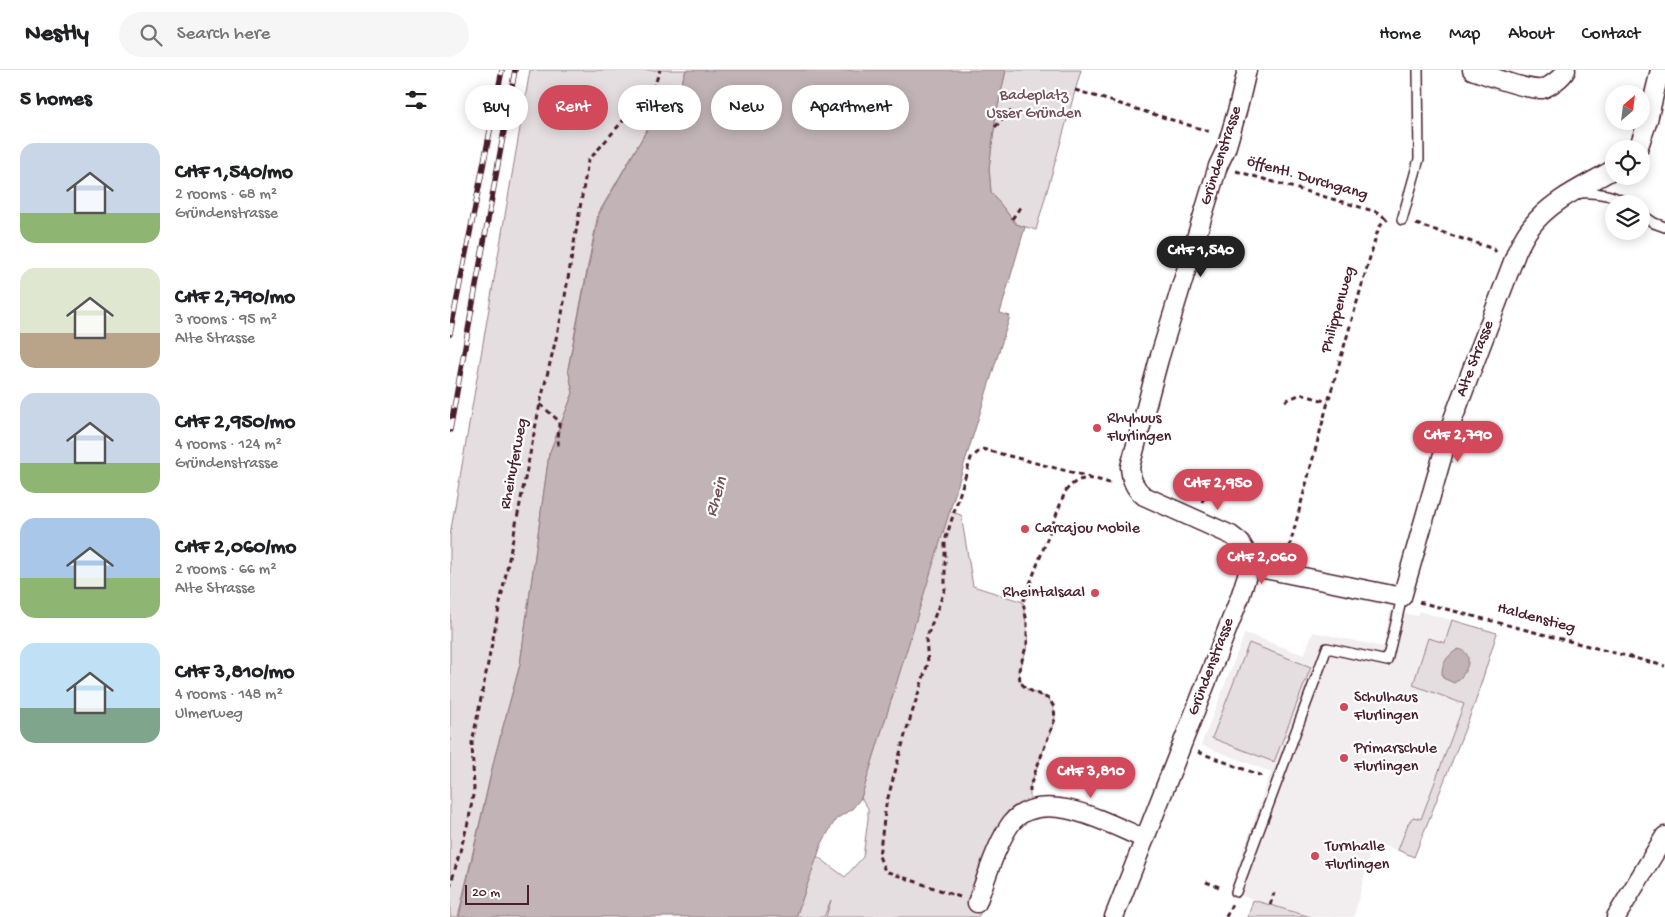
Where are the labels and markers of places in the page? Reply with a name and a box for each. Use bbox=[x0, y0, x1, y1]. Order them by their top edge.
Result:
pin: CHF 1,540 bbox=[1144, 236, 1258, 278]
place label: Rhyhuus Flurlingen bbox=[1106, 410, 1172, 447]
pin: CHF 2,790 bbox=[1401, 420, 1515, 463]
marker: Rhyhuus Flurlingen bbox=[1091, 422, 1103, 434]
pin: CHF 2,950 bbox=[1161, 468, 1275, 511]
place label: Carcajou Mobile bbox=[1035, 520, 1141, 539]
marker: Carcajou Mobile bbox=[1019, 523, 1031, 535]
pin: CHF 2,060 bbox=[1205, 542, 1319, 585]
place label: Rheintalsaal bbox=[1003, 584, 1085, 603]
marker: Rheintalsaal bbox=[1089, 587, 1101, 599]
place label: Schulhaus Flurlingen bbox=[1353, 689, 1419, 726]
marker: Schulhaus Flurlingen bbox=[1338, 701, 1350, 713]
place label: Primarschule Flurlingen bbox=[1353, 740, 1438, 777]
marker: Primarschule Flurlingen bbox=[1338, 752, 1350, 764]
pin: CHF 3,810 bbox=[1034, 756, 1148, 799]
place label: Turnhalle Flurlingen bbox=[1324, 838, 1390, 875]
marker: Turnhalle Flurlingen bbox=[1309, 850, 1321, 862]

